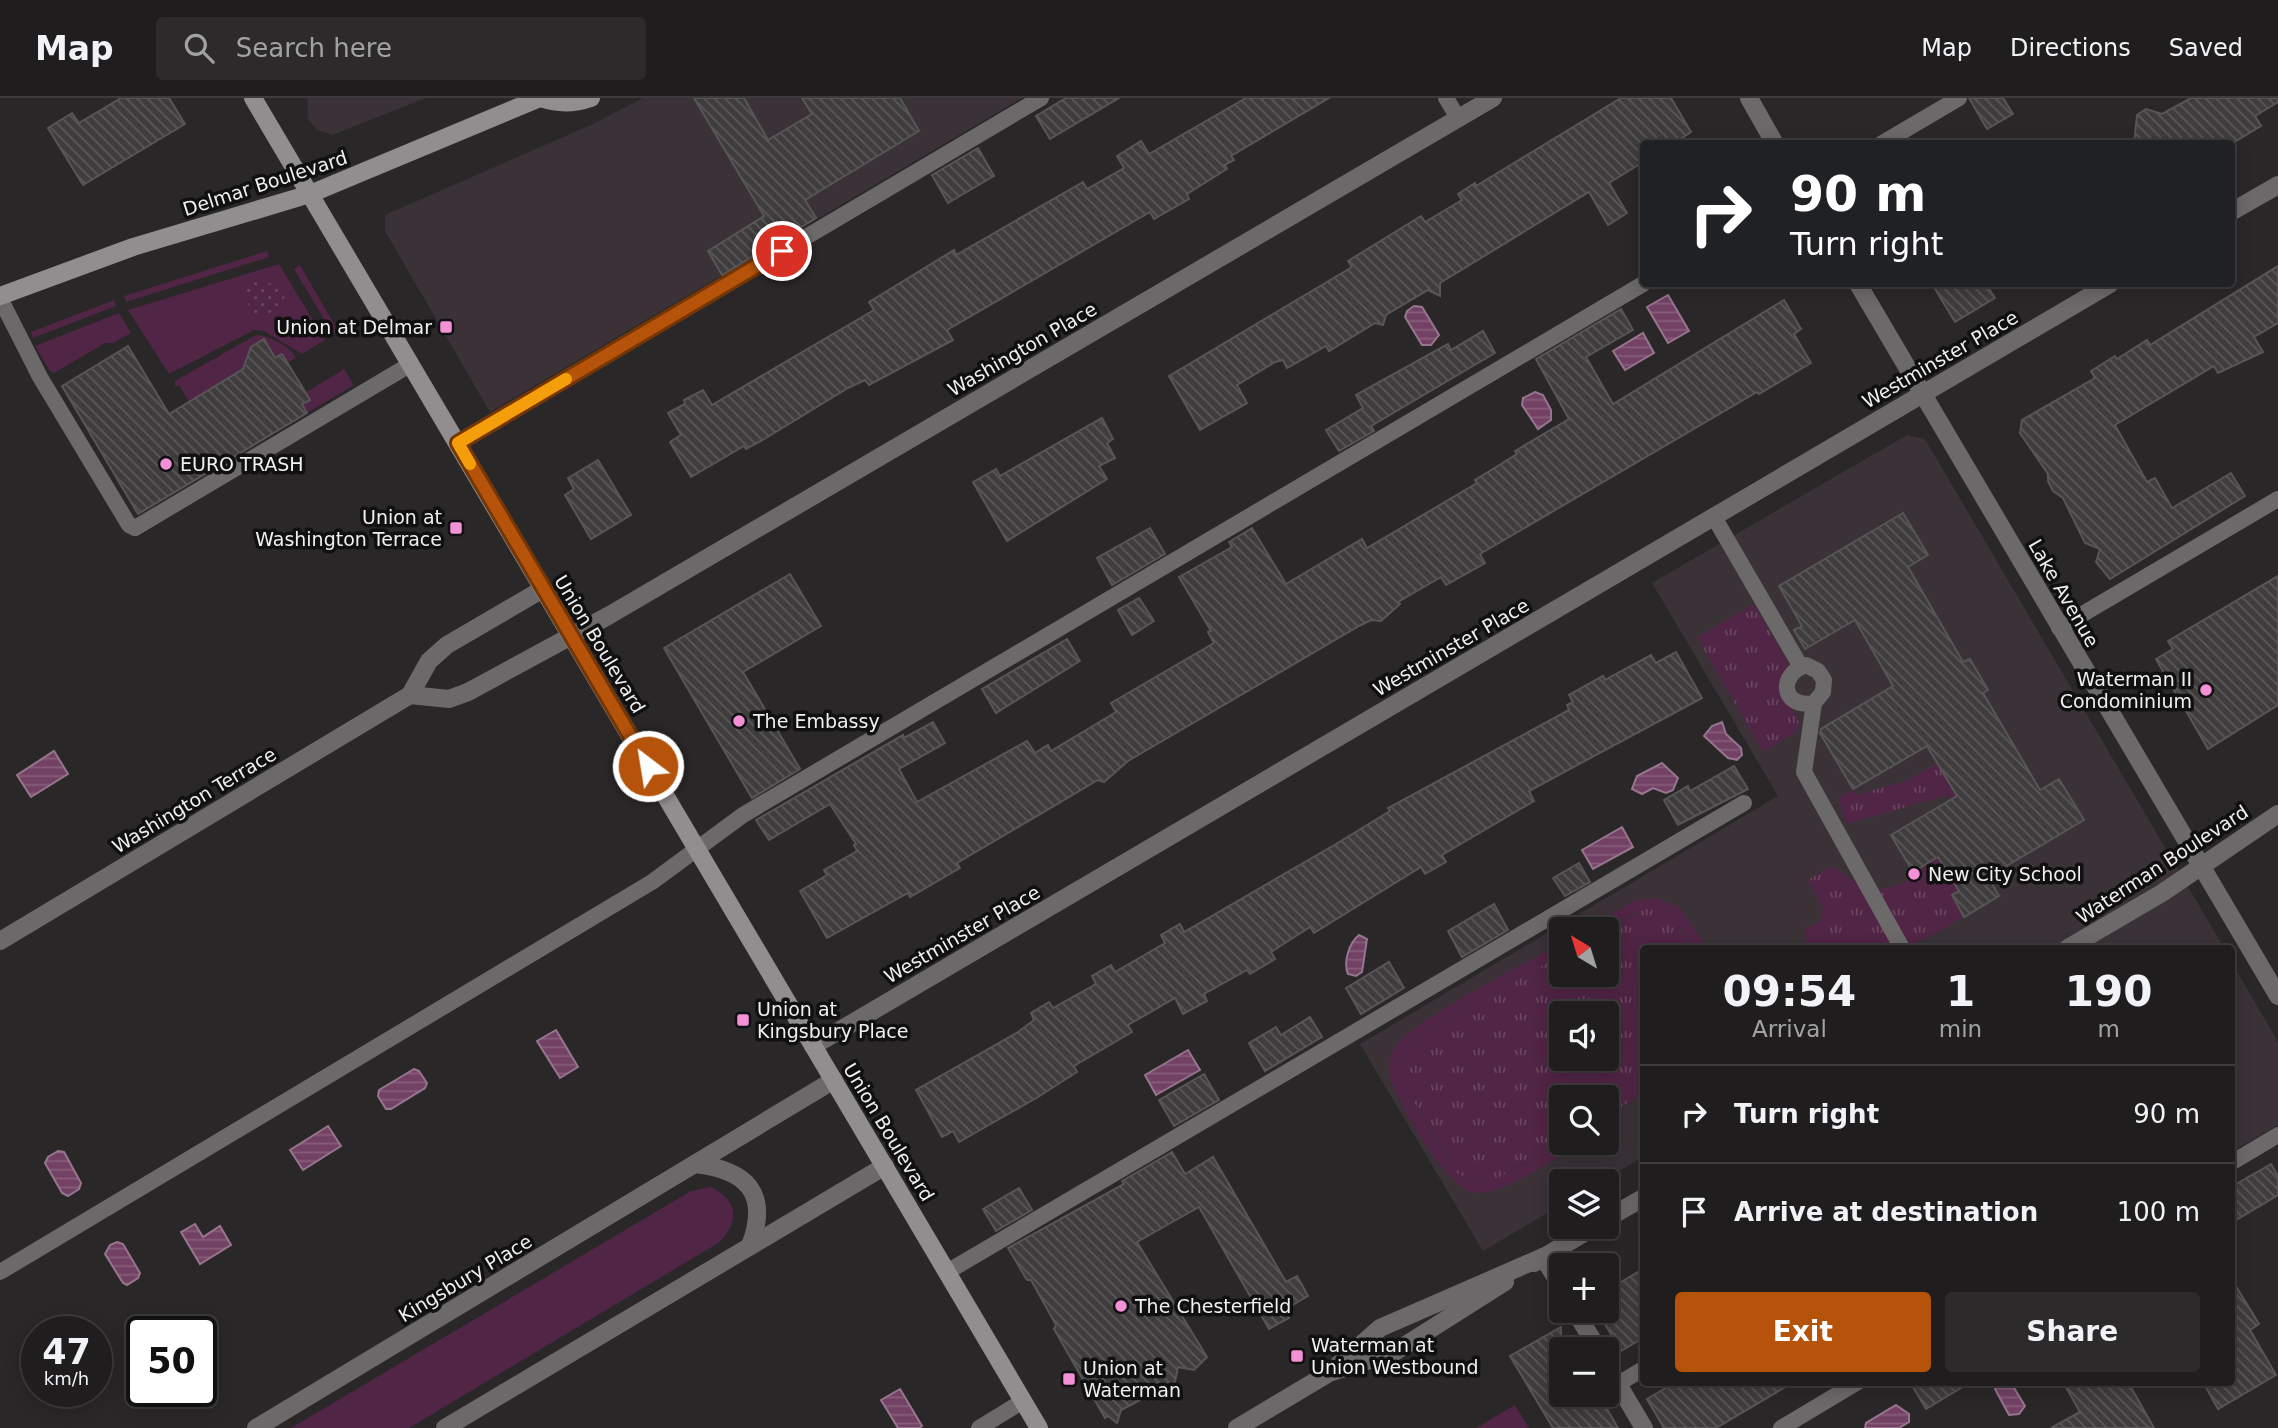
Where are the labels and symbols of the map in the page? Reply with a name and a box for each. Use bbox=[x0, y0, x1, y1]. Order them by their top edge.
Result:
street label: Delmar Boulevard bbox=[180, 146, 350, 220]
pin bbox=[752, 221, 812, 281]
street label: Washington Place bbox=[944, 297, 1100, 401]
street label: Westminster Place bbox=[1858, 305, 2022, 413]
place label: Union at Delmar bbox=[276, 316, 432, 338]
marker: Union at Delmar bbox=[438, 319, 454, 335]
place label: EURO TRASH bbox=[180, 453, 304, 475]
marker: EURO TRASH bbox=[158, 456, 174, 472]
place label: Union at Washington Terrace bbox=[255, 506, 442, 550]
marker: Union at Washington Terrace bbox=[448, 520, 464, 536]
street label: Lake Avenue bbox=[2024, 535, 2104, 651]
street label: Union Boulevard bbox=[550, 571, 650, 717]
street label: Westminster Place bbox=[1369, 593, 1533, 701]
place label: Waterman II Condominium bbox=[2060, 668, 2192, 712]
marker: Waterman II Condominium bbox=[2198, 682, 2214, 698]
place label: The Embassy bbox=[752, 710, 880, 732]
marker: The Embassy bbox=[731, 713, 747, 729]
position arrow bbox=[611, 729, 685, 803]
street label: Washington Terrace bbox=[108, 742, 280, 858]
street label: Waterman Boulevard bbox=[2072, 800, 2252, 928]
place label: New City School bbox=[1928, 863, 2082, 885]
marker: New City School bbox=[1906, 866, 1922, 882]
street label: Westminster Place bbox=[880, 880, 1044, 988]
north arrow bbox=[1549, 917, 1619, 987]
place label: Union at Kingsbury Place bbox=[757, 998, 908, 1042]
marker: Union at Kingsbury Place bbox=[735, 1012, 751, 1028]
street label: Union Boulevard bbox=[839, 1059, 939, 1205]
street label: Kingsbury Place bbox=[394, 1230, 536, 1326]
place label: The Chesterfield bbox=[1134, 1295, 1291, 1317]
marker: The Chesterfield bbox=[1113, 1298, 1129, 1314]
speed limit sign: 50 bbox=[126, 1316, 217, 1407]
place label: Waterman at Union Westbound bbox=[1311, 1334, 1478, 1378]
marker: Waterman at Union Westbound bbox=[1289, 1348, 1305, 1364]
place label: Union at Waterman bbox=[1083, 1357, 1181, 1401]
marker: Union at Waterman bbox=[1061, 1371, 1077, 1387]

